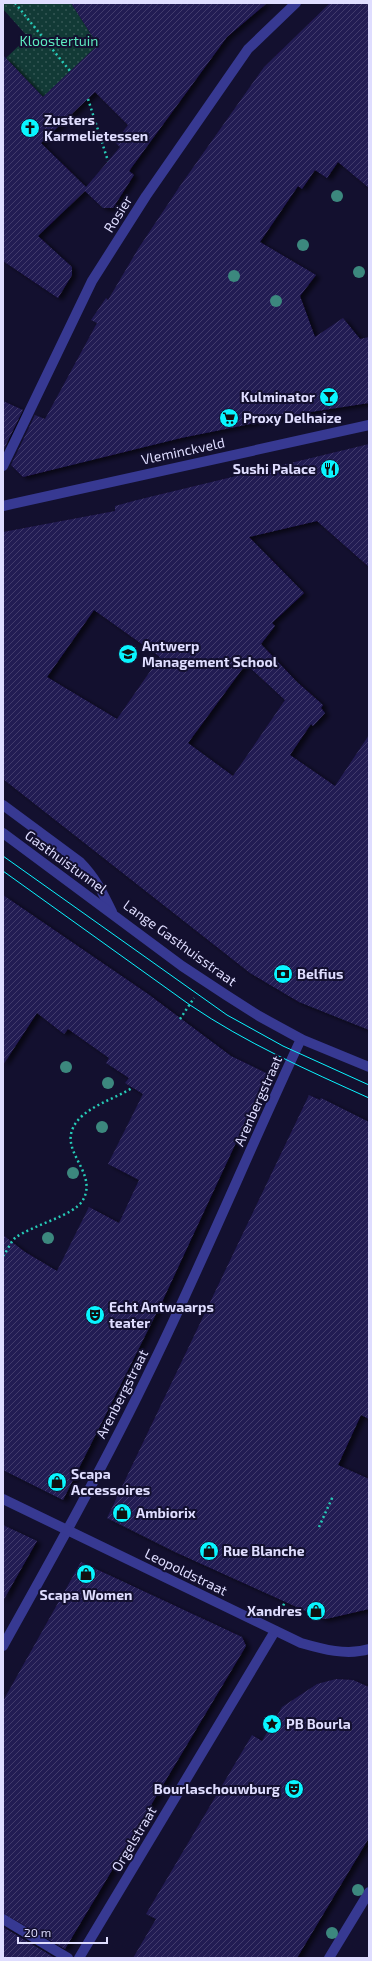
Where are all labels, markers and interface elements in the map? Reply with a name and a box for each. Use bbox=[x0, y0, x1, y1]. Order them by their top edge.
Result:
park label: Kloostertuin bbox=[20, 32, 98, 49]
place label: Zusters Karmelietessen bbox=[44, 111, 148, 144]
church icon: Zusters Karmelietessen bbox=[19, 117, 41, 139]
street label: Rosier bbox=[100, 192, 136, 235]
bar icon: Kulminator bbox=[318, 386, 340, 408]
place label: Kulminator bbox=[241, 388, 315, 405]
supermarket icon: Proxy Delhaize bbox=[218, 407, 240, 429]
place label: Proxy Delhaize bbox=[243, 409, 342, 426]
street label: Vleminckveld bbox=[140, 433, 226, 468]
restaurant icon: Sushi Palace bbox=[319, 458, 341, 480]
place label: Sushi Palace bbox=[233, 460, 316, 477]
place label: Antwerp Management School bbox=[142, 637, 278, 670]
school or university icon: Antwerp Management School bbox=[117, 643, 139, 665]
street label: Gasthuistunnel bbox=[22, 826, 111, 897]
street label: Lange Gasthuisstraat bbox=[120, 896, 240, 989]
bank icon: Belfius bbox=[272, 963, 294, 985]
place label: Belfius bbox=[297, 965, 343, 982]
street label: Arenbergstraat bbox=[230, 1053, 285, 1149]
place label: Echt Antwaarps teater bbox=[109, 1298, 214, 1331]
theatre icon: Echt Antwaarps teater bbox=[84, 1304, 106, 1326]
street label: Arenbergstraat bbox=[92, 1347, 151, 1441]
place label: Scapa Accessoires bbox=[71, 1465, 150, 1498]
shop icon: Scapa Accessoires bbox=[46, 1471, 68, 1493]
shop icon: Ambiorix bbox=[111, 1502, 133, 1524]
place label: Ambiorix bbox=[136, 1504, 196, 1521]
shop icon: Rue Blanche bbox=[198, 1540, 220, 1562]
place label: Rue Blanche bbox=[223, 1542, 305, 1559]
street label: Leopoldstraat bbox=[142, 1544, 230, 1599]
shop icon: Scapa Women bbox=[75, 1563, 97, 1585]
place label: Scapa Women bbox=[40, 1586, 132, 1603]
shop icon: Xandres bbox=[305, 1600, 327, 1622]
place label: Xandres bbox=[247, 1602, 302, 1619]
place icon: PB Bourla bbox=[261, 1713, 283, 1735]
place label: PB Bourla bbox=[286, 1715, 351, 1732]
theatre icon: Bourlaschouwburg bbox=[283, 1778, 305, 1800]
place label: Bourlaschouwburg bbox=[154, 1780, 280, 1797]
street label: Orgelstraat bbox=[107, 1803, 160, 1874]
scale bar bbox=[18, 1919, 107, 1945]
text: 20 m bbox=[24, 1925, 51, 1939]

